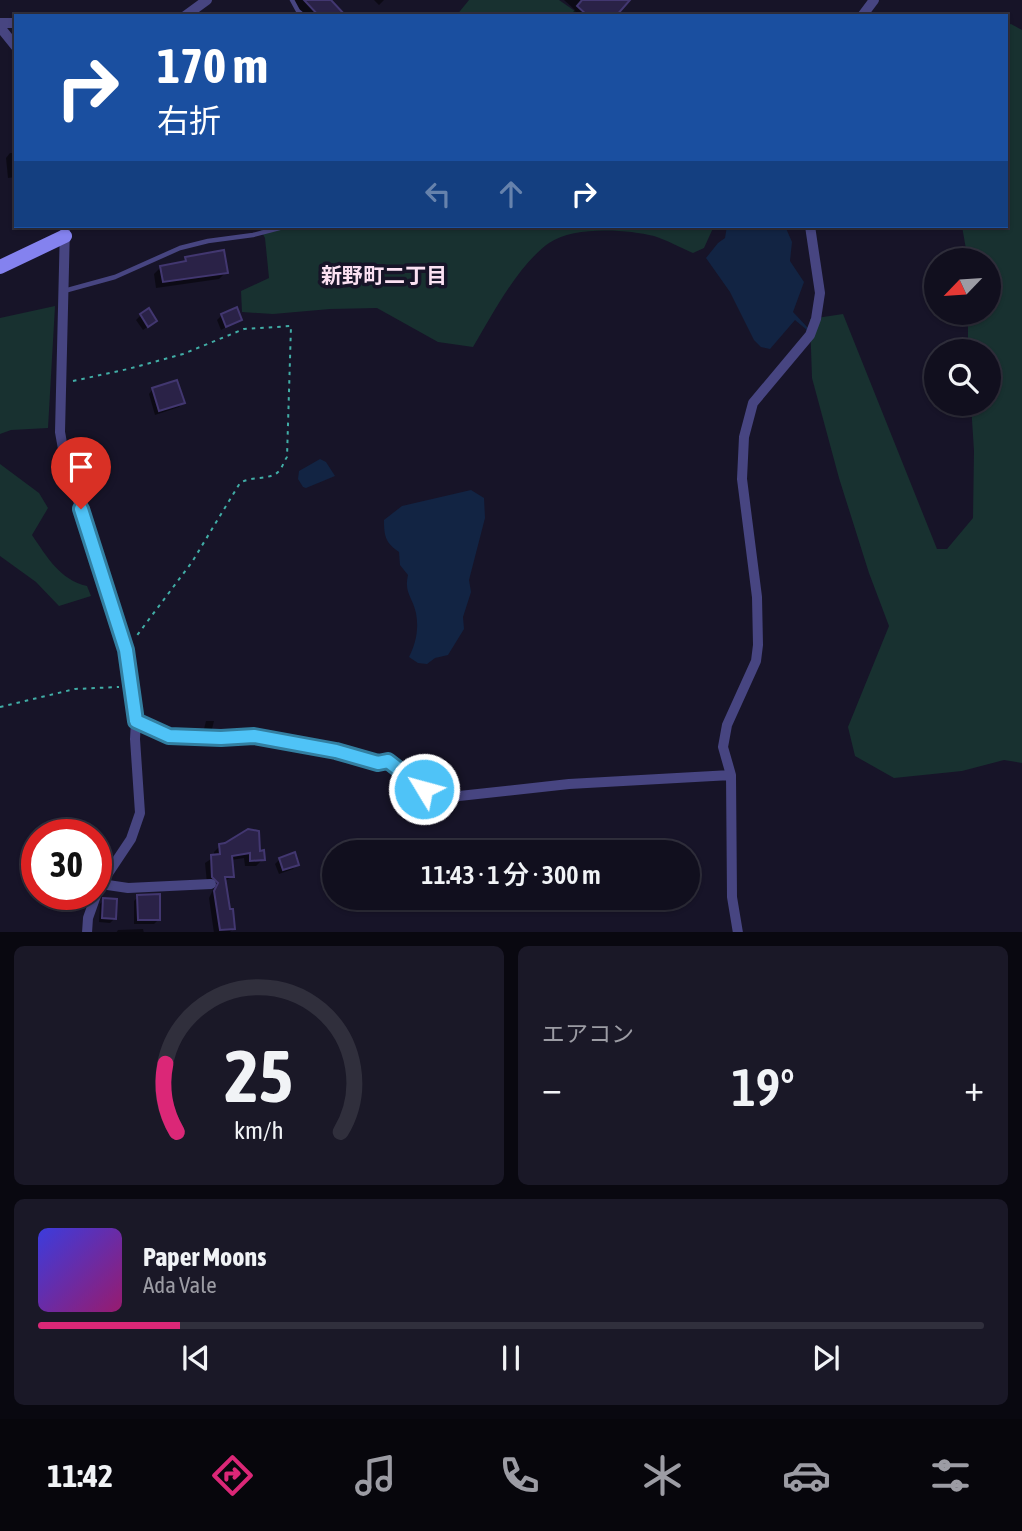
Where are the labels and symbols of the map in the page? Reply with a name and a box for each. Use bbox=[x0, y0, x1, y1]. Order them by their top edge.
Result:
north arrow bbox=[924, 248, 1001, 326]
district label: 新野町二丁目 bbox=[321, 263, 447, 287]
pin bbox=[51, 437, 111, 509]
position arrow bbox=[387, 752, 461, 826]
speed limit sign: 30 bbox=[21, 819, 112, 910]

